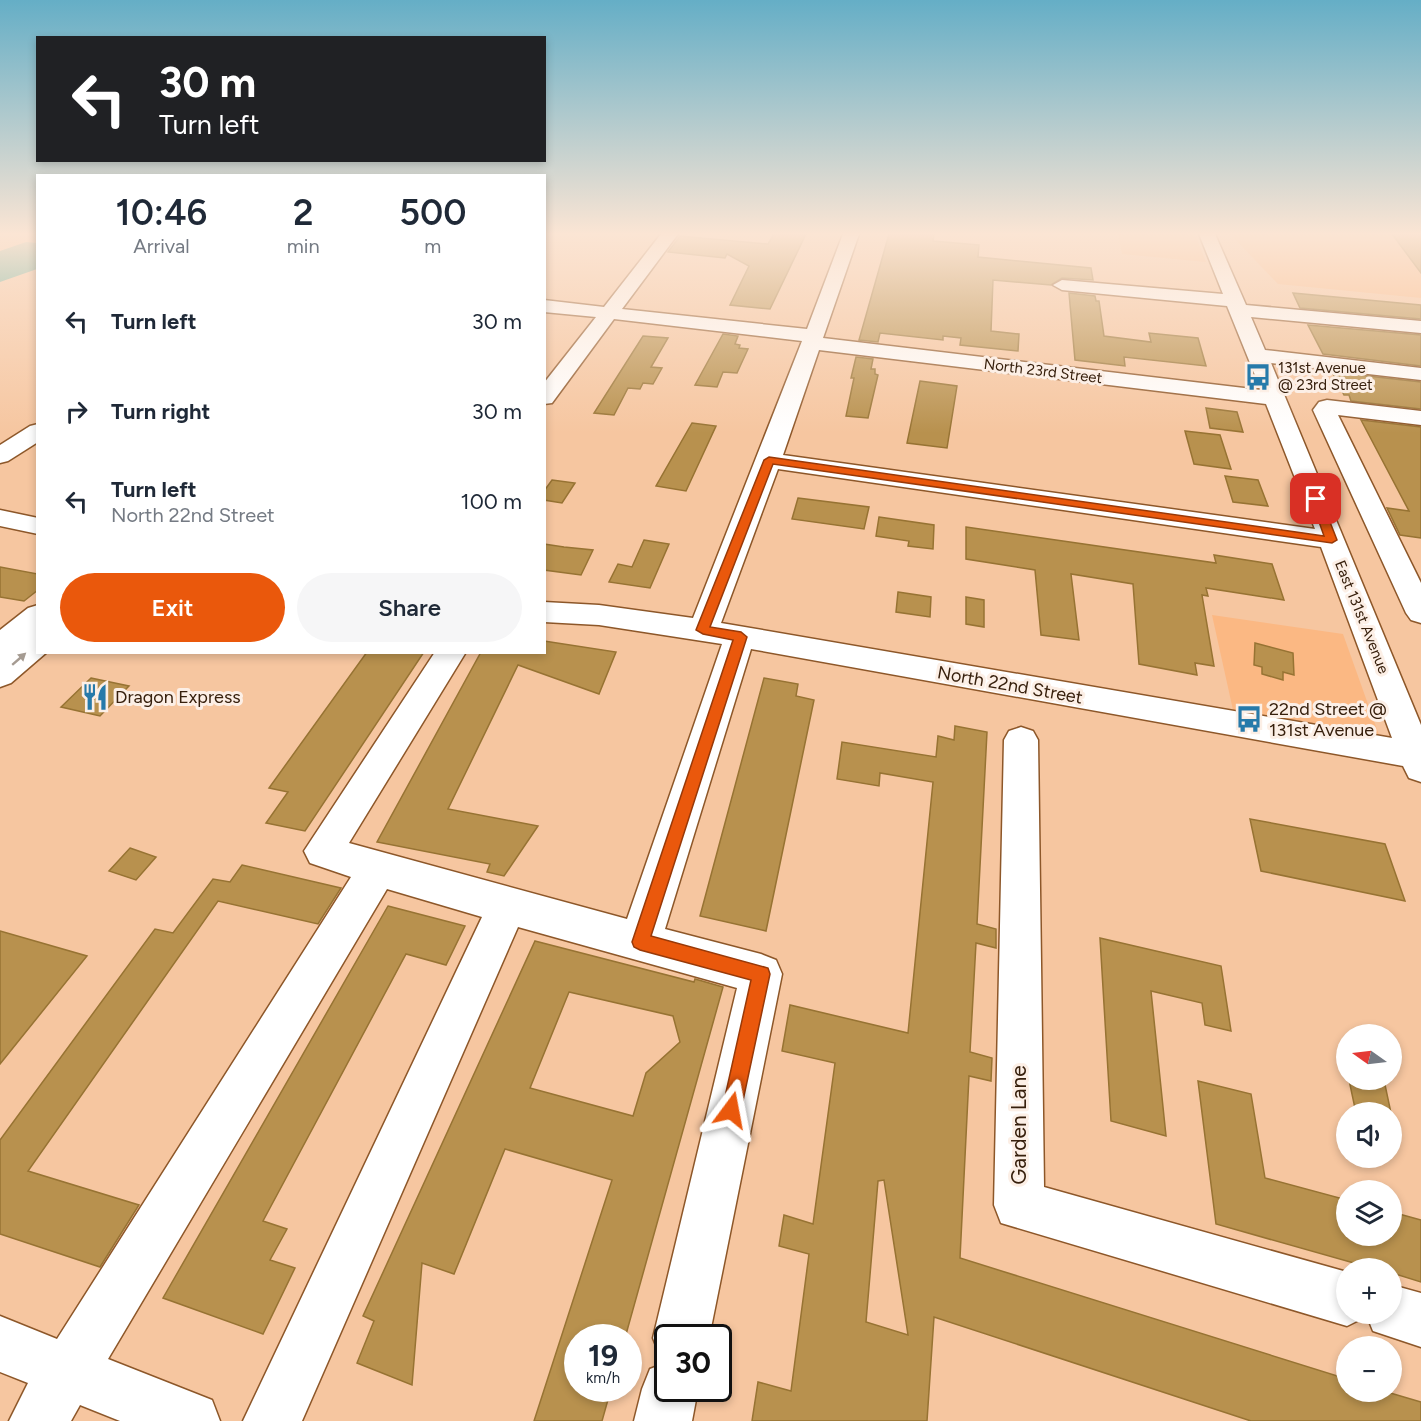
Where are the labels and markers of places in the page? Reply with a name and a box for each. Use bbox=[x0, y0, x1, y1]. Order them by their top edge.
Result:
place label: 131st Avenue @ 23rd Street bbox=[1278, 359, 1373, 394]
bus stop icon: 131st Avenue @ 23rd Street bbox=[1243, 362, 1273, 392]
pin bbox=[1290, 473, 1341, 524]
restaurant icon: Dragon Express bbox=[80, 682, 110, 712]
place label: Dragon Express bbox=[115, 686, 241, 708]
place label: 22nd Street @ 131st Avenue bbox=[1269, 698, 1387, 741]
bus stop icon: 22nd Street @ 131st Avenue bbox=[1234, 704, 1264, 734]

